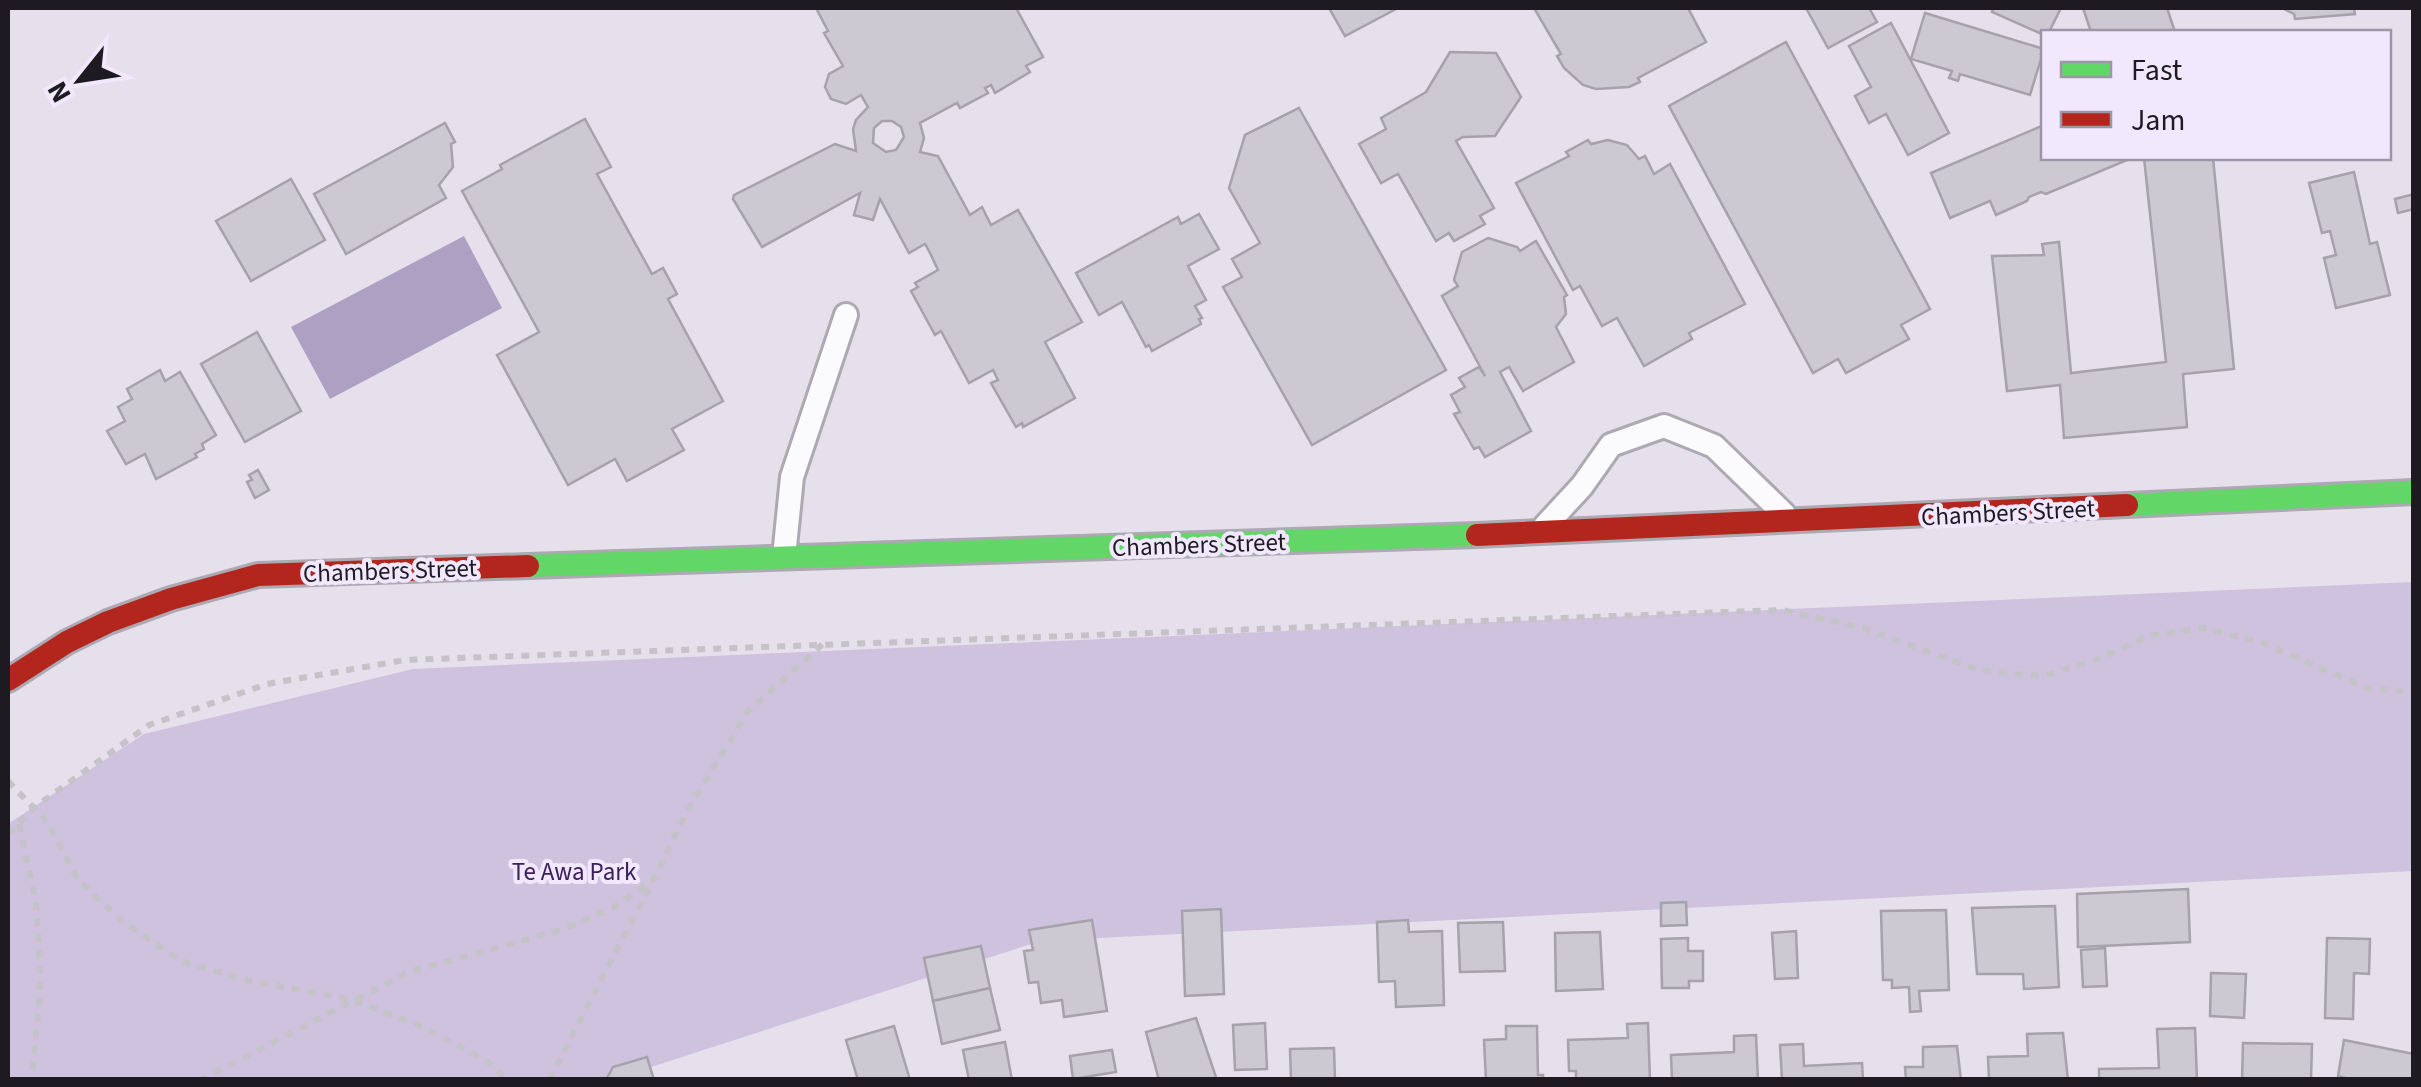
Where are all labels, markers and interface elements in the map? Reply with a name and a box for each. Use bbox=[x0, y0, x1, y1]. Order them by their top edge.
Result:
north arrow bbox=[30, 30, 130, 130]
legend bbox=[2041, 30, 2391, 160]
text: Fast bbox=[2131, 49, 2182, 92]
text: N bbox=[37, 74, 81, 110]
text: Jam bbox=[2131, 99, 2185, 142]
street label: Chambers Street bbox=[1920, 490, 2096, 536]
street label: Chambers Street bbox=[1111, 524, 1287, 566]
street label: Chambers Street bbox=[302, 550, 478, 592]
park label: Te Awa Park bbox=[512, 854, 637, 890]

